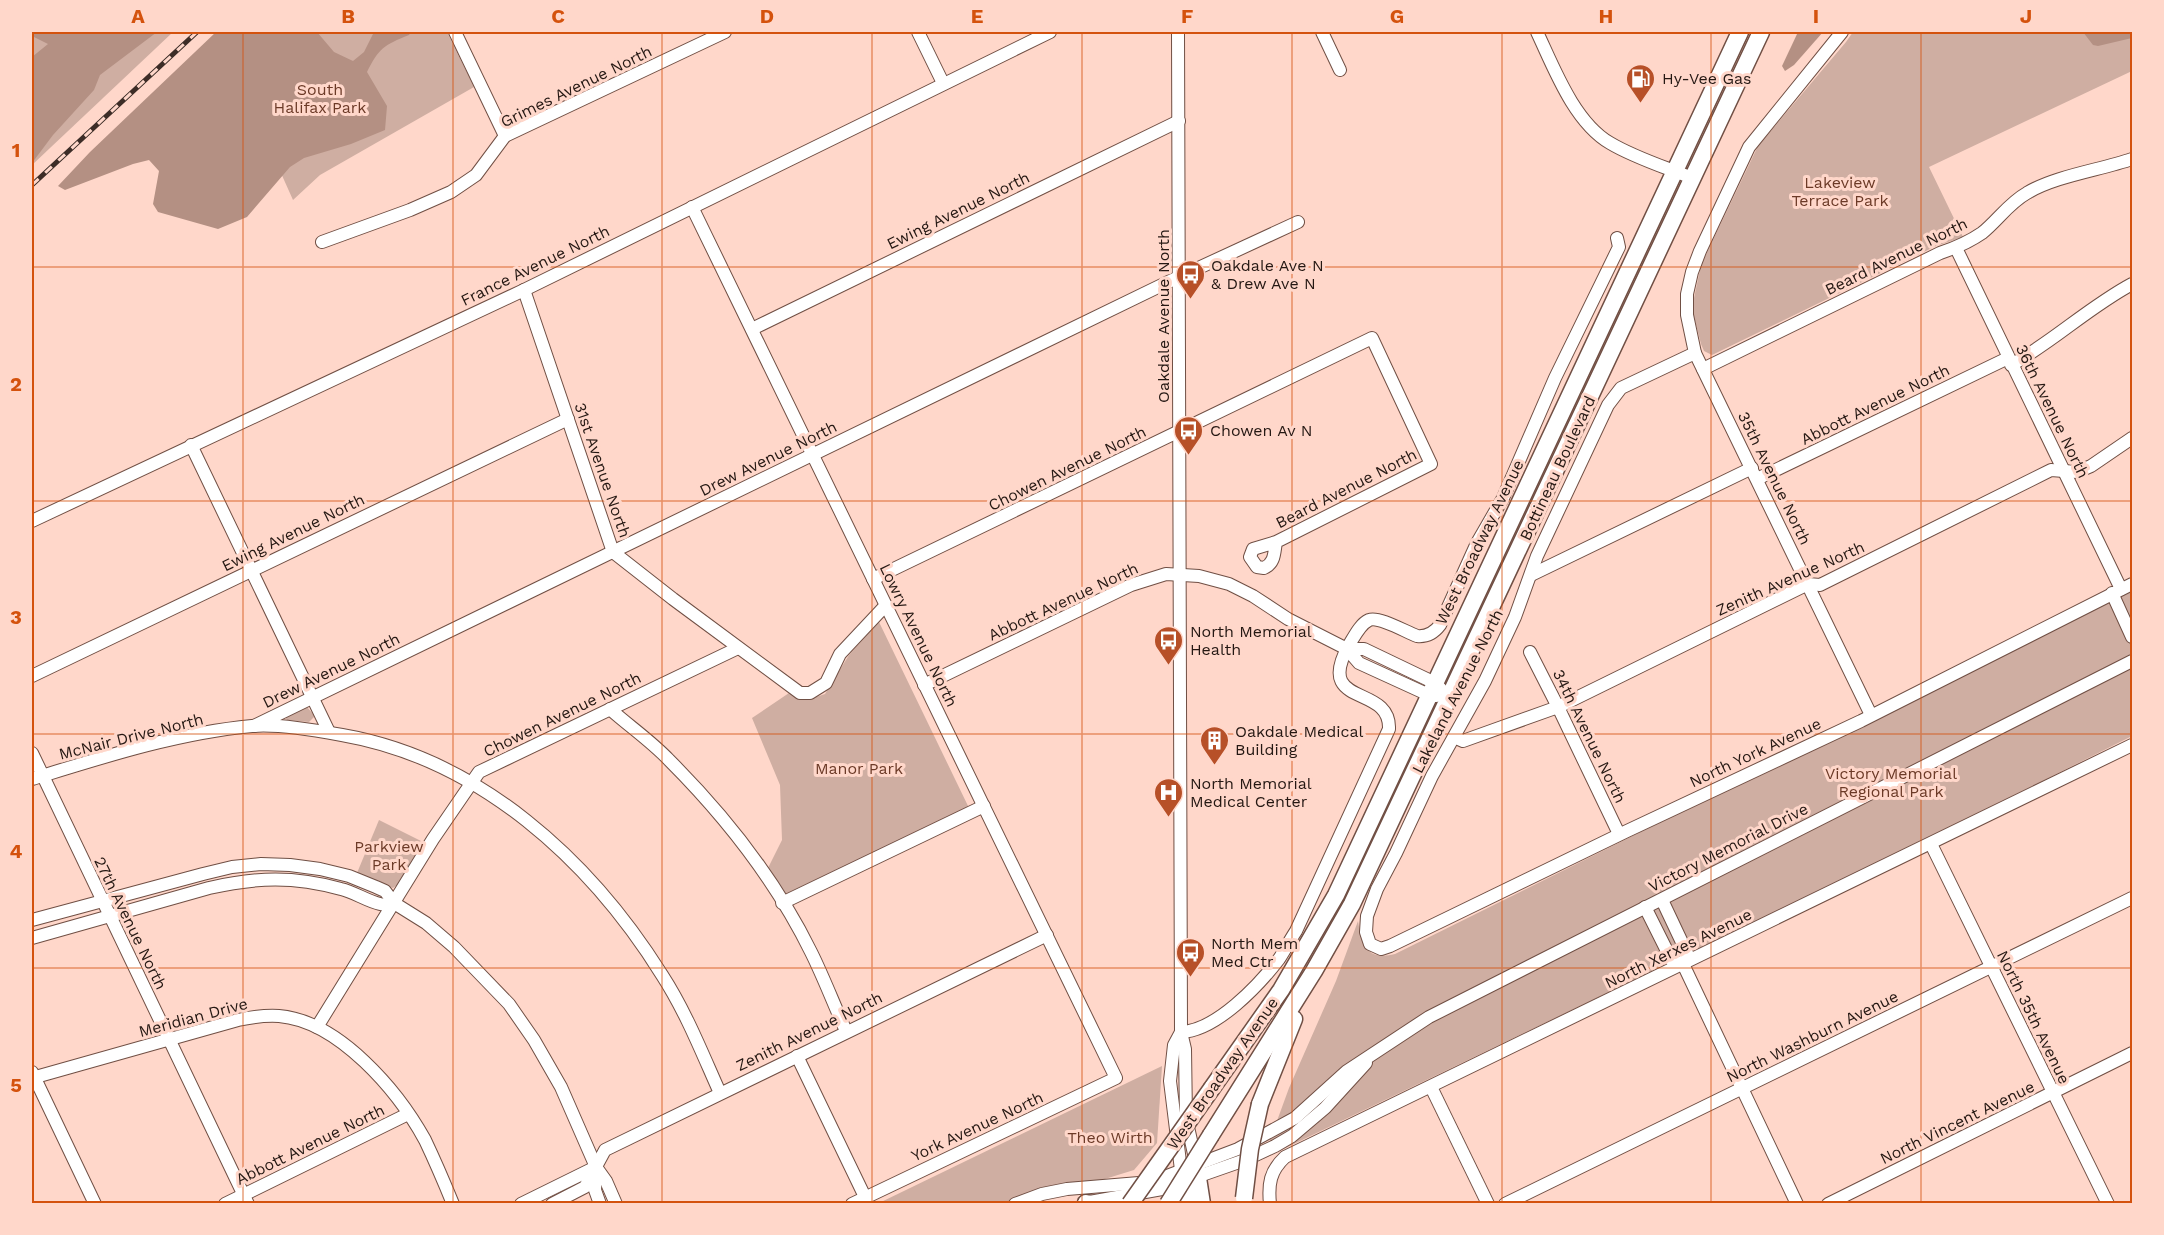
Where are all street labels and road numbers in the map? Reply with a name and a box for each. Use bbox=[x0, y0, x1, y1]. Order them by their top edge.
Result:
street label: Grimes Avenue North bbox=[497, 42, 655, 131]
street label: Ewing Avenue North bbox=[884, 168, 1033, 253]
street label: Beard Avenue North bbox=[1822, 214, 1970, 299]
street label: France Avenue North bbox=[458, 221, 613, 310]
street label: Oakdale Avenue North bbox=[1154, 229, 1173, 403]
street label: 36th Avenue North bbox=[2012, 341, 2093, 481]
street label: Abbott Avenue North bbox=[1798, 360, 1953, 449]
street label: Bottineau Boulevard bbox=[1516, 393, 1599, 544]
street label: 31st Avenue North bbox=[571, 400, 635, 540]
street label: 35th Avenue North bbox=[1734, 408, 1815, 548]
street label: Drew Avenue North bbox=[696, 417, 840, 500]
street label: Chowen Avenue North bbox=[985, 422, 1149, 515]
street label: Beard Avenue North bbox=[1273, 445, 1420, 532]
street label: West Broadway Avenue bbox=[1431, 457, 1528, 628]
street label: Ewing Avenue North bbox=[219, 490, 368, 575]
street label: Zenith Avenue North bbox=[1713, 537, 1867, 620]
street label: Abbott Avenue North bbox=[985, 558, 1141, 645]
street label: Lowry Avenue North bbox=[876, 560, 962, 710]
street label: Lakeland Avenue North bbox=[1408, 606, 1507, 776]
street label: Drew Avenue North bbox=[259, 629, 403, 712]
street label: 34th Avenue North bbox=[1549, 666, 1630, 806]
street label: Chowen Avenue North bbox=[480, 668, 644, 761]
street label: McNair Drive North bbox=[57, 709, 205, 764]
street label: North York Avenue bbox=[1686, 714, 1824, 791]
street label: Victory Memorial Drive bbox=[1645, 799, 1811, 896]
street label: 27th Avenue North bbox=[90, 854, 171, 993]
street label: North Xerxes Avenue bbox=[1602, 905, 1755, 992]
street label: North 35th Avenue bbox=[1993, 947, 2074, 1087]
street label: North Washburn Avenue bbox=[1723, 987, 1901, 1086]
street label: Zenith Avenue North bbox=[733, 988, 885, 1075]
street label: Meridian Drive bbox=[137, 994, 250, 1041]
street label: West Broadway Avenue bbox=[1163, 994, 1282, 1153]
street label: North Vincent Avenue bbox=[1877, 1077, 2038, 1168]
street label: York Avenue North bbox=[908, 1088, 1046, 1165]
street label: Abbott Avenue North bbox=[233, 1100, 388, 1189]

